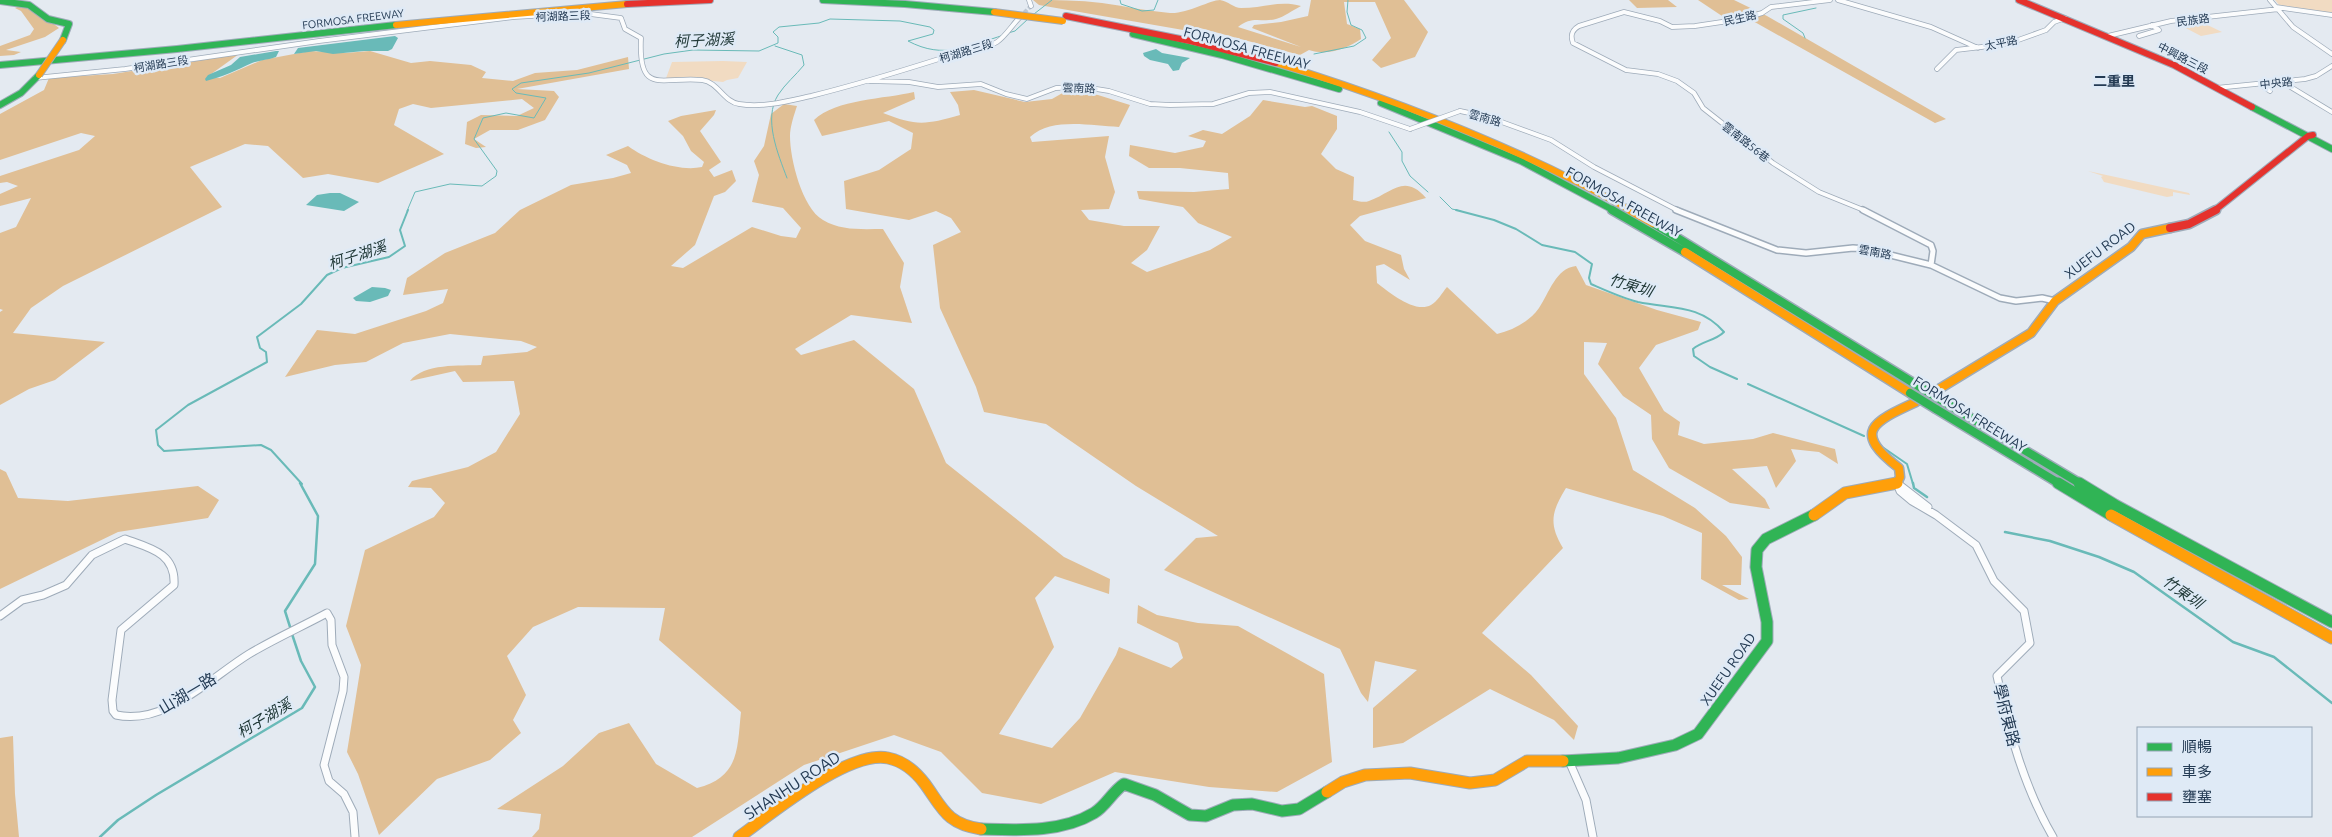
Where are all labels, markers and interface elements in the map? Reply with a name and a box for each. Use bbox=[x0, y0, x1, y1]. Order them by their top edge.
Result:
street label: FORMOSA FREEWAY bbox=[301, 7, 405, 31]
street label: 民生路 bbox=[1723, 8, 1757, 28]
street label: 柯湖路三段 bbox=[535, 9, 591, 23]
street label: 民族路 bbox=[2176, 12, 2210, 28]
street label: FORMOSA FREEWAY bbox=[1182, 23, 1312, 73]
water label: 柯子湖溪 bbox=[674, 30, 736, 50]
street label: 太平路 bbox=[1984, 34, 2018, 52]
street label: 柯湖路三段 bbox=[938, 37, 994, 65]
street label: 中興路三段 bbox=[2156, 40, 2210, 76]
street label: 柯湖路三段 bbox=[133, 54, 189, 74]
district label: 二重里 bbox=[2093, 73, 2135, 89]
street label: 中央路 bbox=[2259, 75, 2293, 91]
street label: 雲南路 bbox=[1062, 81, 1096, 95]
street label: 雲南路 bbox=[1467, 108, 1503, 128]
street label: 雲南路56巷 bbox=[1720, 120, 1772, 164]
street label: FORMOSA FREEWAY bbox=[1563, 163, 1685, 241]
street label: XUEFU ROAD bbox=[2061, 218, 2139, 282]
water label: 柯子湖溪 bbox=[326, 237, 390, 272]
street label: 雲南路 bbox=[1858, 243, 1892, 261]
water label: 竹東圳 bbox=[1607, 270, 1657, 300]
street label: FORMOSA FREEWAY bbox=[1910, 373, 2030, 455]
water label: 竹東圳 bbox=[2160, 572, 2208, 613]
street label: XUEFU ROAD bbox=[1697, 630, 1759, 708]
street label: 山湖一路 bbox=[155, 669, 219, 717]
street label: 學府東路 bbox=[1991, 682, 2023, 748]
water label: 柯子湖溪 bbox=[234, 694, 296, 741]
legend bbox=[2137, 727, 2312, 817]
text: 順暢 bbox=[2182, 738, 2212, 755]
street label: SHANHU ROAD bbox=[741, 747, 843, 823]
text: 車多 bbox=[2182, 763, 2212, 780]
text: 壅塞 bbox=[2182, 788, 2212, 805]

